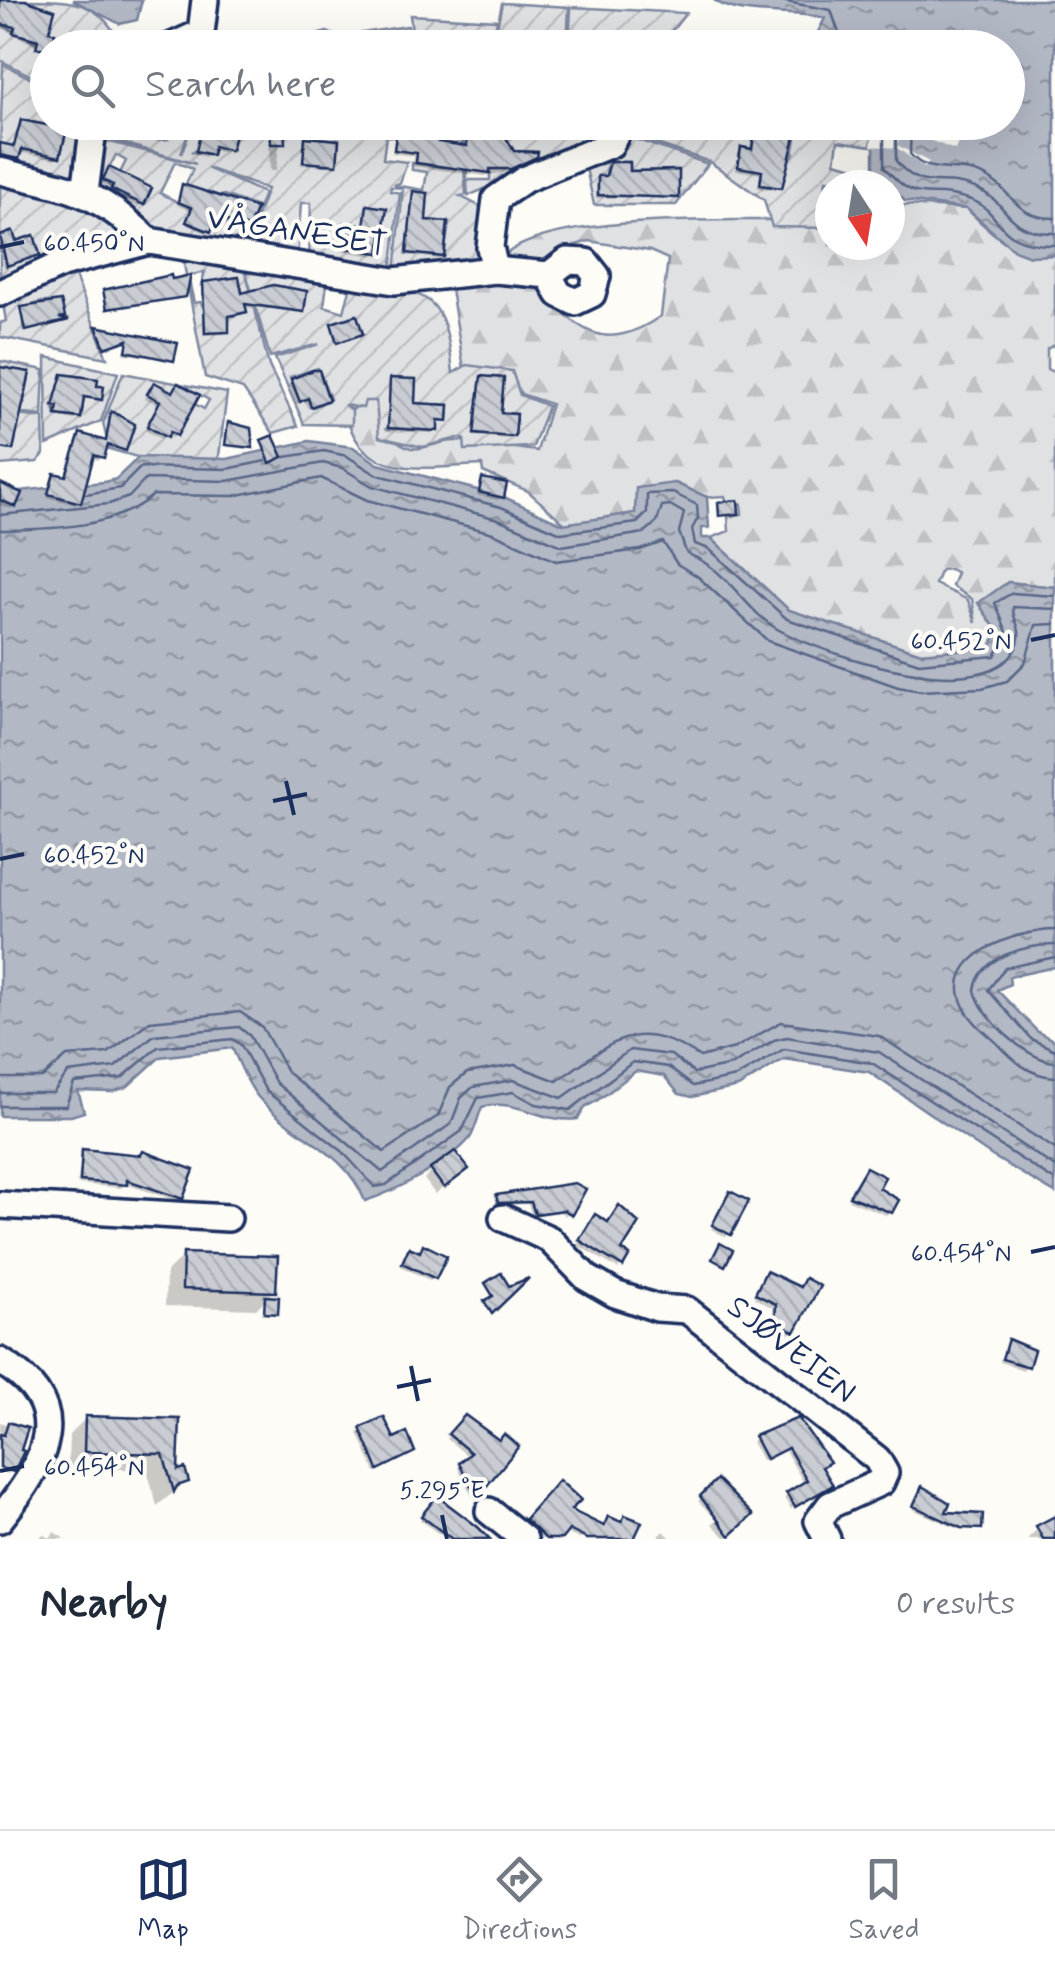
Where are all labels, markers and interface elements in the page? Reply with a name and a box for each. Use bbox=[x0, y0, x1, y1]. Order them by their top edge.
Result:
search box bbox=[30, 30, 1025, 140]
icon: search bbox=[65, 58, 120, 113]
text: Search here bbox=[145, 61, 336, 110]
north arrow bbox=[815, 170, 905, 260]
street label: VÅGANESET bbox=[204, 197, 390, 267]
text: 60.450°N bbox=[44, 228, 144, 261]
text: 60.452°N bbox=[911, 626, 1011, 659]
text: 60.452°N bbox=[44, 840, 144, 873]
text: 60.454°N bbox=[911, 1238, 1011, 1271]
street label: SJØVEIEN bbox=[718, 1286, 864, 1414]
text: 60.454°N bbox=[44, 1452, 144, 1485]
text: 5.295°E bbox=[400, 1475, 484, 1508]
text: Nearby bbox=[40, 1577, 168, 1632]
text: 0 results bbox=[896, 1583, 1015, 1625]
tab: Map bbox=[136, 1852, 191, 1949]
tab: Directions bbox=[462, 1852, 577, 1949]
tab: Saved bbox=[849, 1852, 919, 1949]

